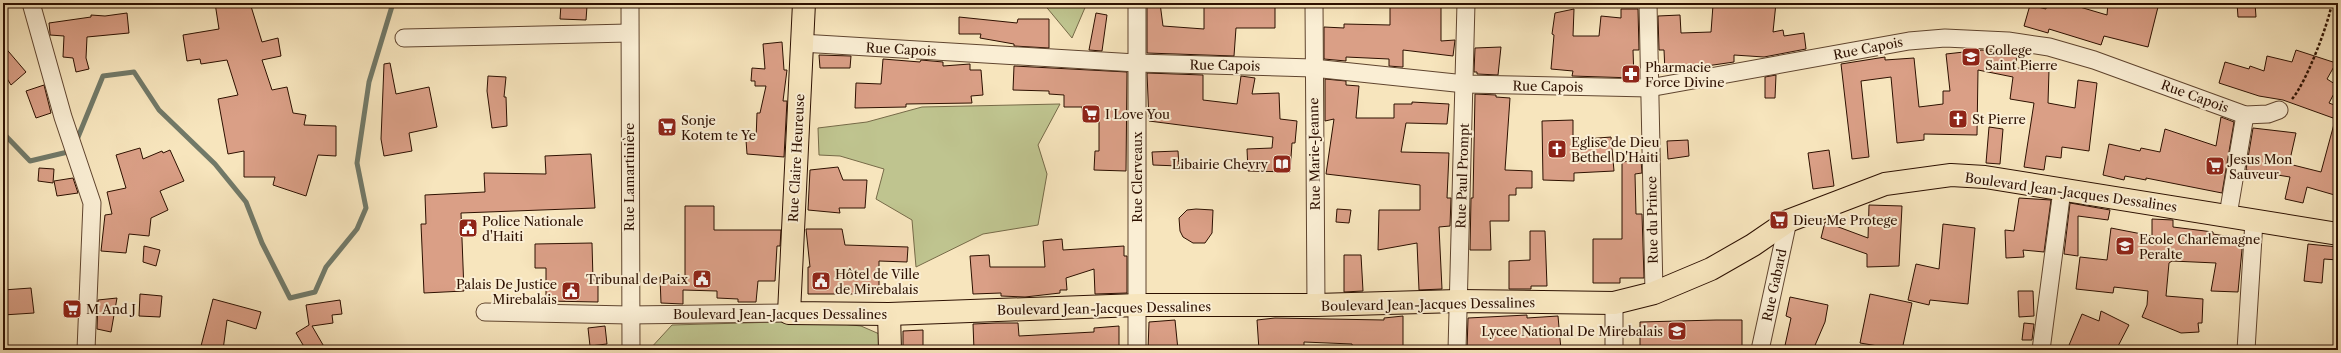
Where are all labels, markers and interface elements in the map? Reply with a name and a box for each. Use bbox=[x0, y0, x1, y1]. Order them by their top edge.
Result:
street label: Rue Capois bbox=[1832, 33, 1905, 63]
street label: Rue Capois bbox=[865, 39, 937, 59]
place label: College Saint Pierre bbox=[1985, 42, 2058, 73]
school or university icon: College Saint Pierre bbox=[1960, 46, 1982, 68]
street label: Rue Capois bbox=[1189, 56, 1261, 74]
place label: Pharmacie Force Divine bbox=[1645, 59, 1725, 90]
pharmacy icon: Pharmacie Force Divine bbox=[1620, 63, 1642, 85]
street label: Rue Capois bbox=[2159, 76, 2231, 116]
street label: Rue Capois bbox=[1512, 77, 1584, 95]
street label: Rue Claire Heureuse bbox=[785, 93, 807, 223]
street label: Rue Marie-Jeanne bbox=[1305, 97, 1323, 211]
supermarket icon: I Love You bbox=[1080, 103, 1102, 125]
place label: I Love You bbox=[1105, 106, 1170, 122]
church icon: St Pierre bbox=[1947, 108, 1969, 130]
place label: St Pierre bbox=[1972, 111, 2026, 127]
place label: Sonje Kotem te Ye bbox=[681, 112, 756, 143]
supermarket icon: Sonje Kotem te Ye bbox=[656, 116, 678, 138]
street label: Rue Lamartinière bbox=[621, 123, 637, 231]
street label: Rue Paul Prompt bbox=[1452, 123, 1472, 229]
street label: Rue Clerveaux bbox=[1129, 131, 1145, 223]
place label: Eglise de Dieu Bethel D'Haiti bbox=[1571, 134, 1659, 165]
church icon: Eglise de Dieu Bethel D'Haiti bbox=[1546, 138, 1568, 160]
place label: Jesus Mon Sauveur bbox=[2227, 151, 2292, 182]
library icon: Libairie Chevry bbox=[1271, 153, 1293, 175]
supermarket icon: Jesus Mon Sauveur bbox=[2204, 155, 2226, 177]
place label: Libairie Chevry bbox=[1172, 156, 1269, 172]
street label: Boulevard Jean-Jacques Dessalines bbox=[1964, 169, 2178, 215]
street label: Rue du Prince bbox=[1643, 176, 1661, 264]
supermarket icon: Dieu Me Protege bbox=[1768, 209, 1790, 231]
place label: Dieu Me Protege bbox=[1793, 212, 1898, 228]
place label: Police Nationale d'Haiti bbox=[482, 213, 584, 244]
public building icon: Police Nationale d'Haiti bbox=[457, 217, 479, 239]
place label: Ecole Charlemagne Peralte bbox=[2139, 231, 2260, 262]
school or university icon: Ecole Charlemagne Peralte bbox=[2114, 235, 2136, 257]
street label: Rue Gabard bbox=[1759, 247, 1789, 323]
place label: Hôtel de Ville de Mirebalais bbox=[835, 266, 920, 297]
public building icon: Tribunal de Paix bbox=[691, 268, 713, 290]
public building icon: Hôtel de Ville de Mirebalais bbox=[810, 270, 832, 292]
place label: Tribunal de Paix bbox=[586, 271, 688, 287]
place label: Palais De Justice Mirebalais bbox=[456, 276, 557, 307]
public building icon: Palais De Justice Mirebalais bbox=[560, 280, 582, 302]
street label: Boulevard Jean-Jacques Dessalines bbox=[1321, 294, 1536, 314]
supermarket icon: M And J bbox=[61, 298, 83, 320]
street label: Boulevard Jean-Jacques Dessalines bbox=[997, 298, 1212, 318]
place label: M And J bbox=[86, 301, 136, 317]
street label: Boulevard Jean-Jacques Dessalines bbox=[673, 306, 887, 322]
school or university icon: Lycee National De Mirebalais bbox=[1666, 320, 1688, 342]
place label: Lycee National De Mirebalais bbox=[1481, 323, 1663, 339]

